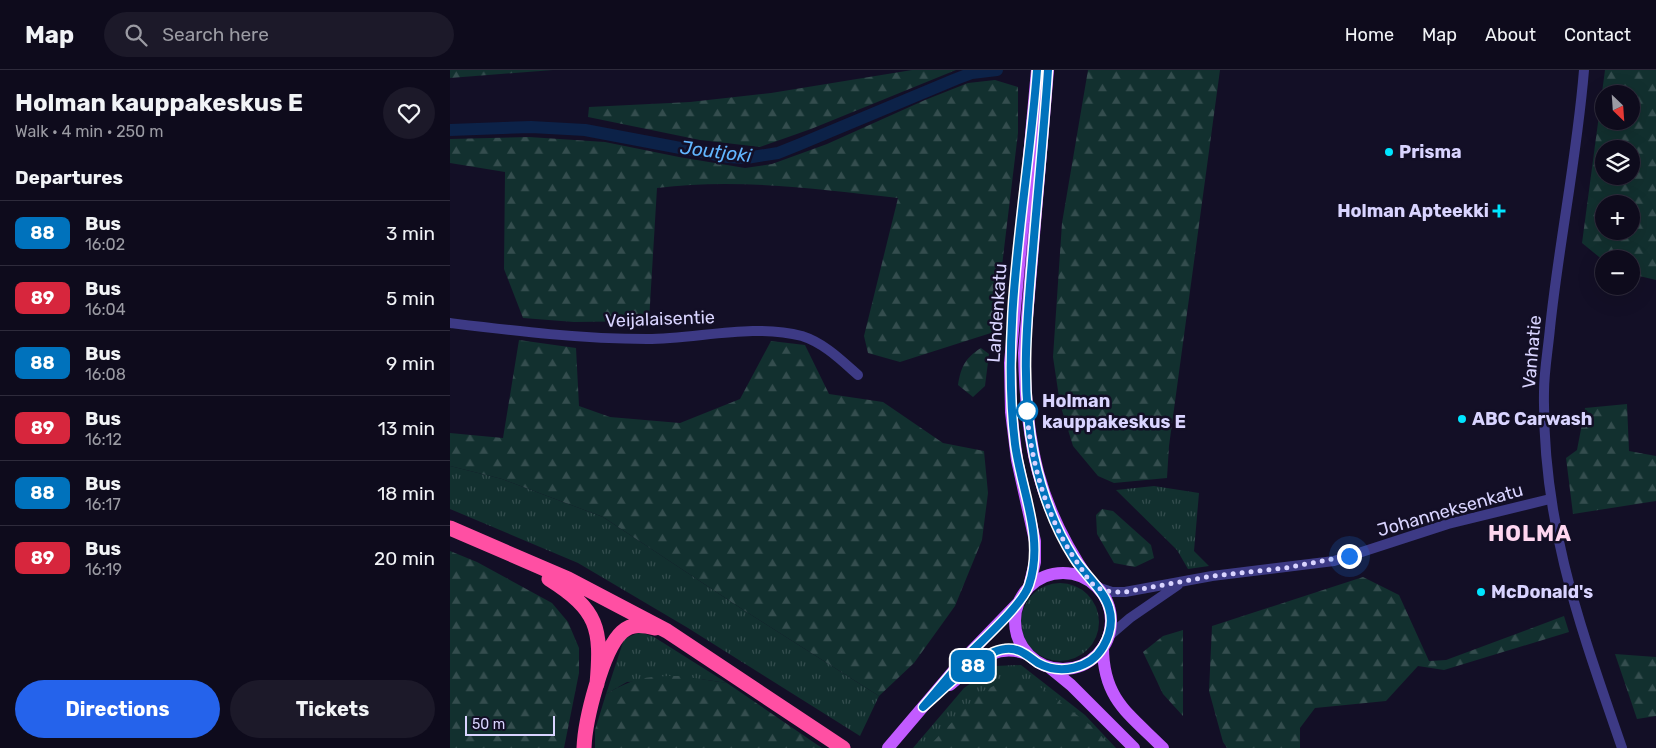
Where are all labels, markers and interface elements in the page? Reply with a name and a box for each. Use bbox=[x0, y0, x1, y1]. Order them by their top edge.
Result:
search box bbox=[104, 12, 454, 57]
text: Map bbox=[25, 21, 74, 49]
icon: search bbox=[122, 21, 150, 49]
text: Search here bbox=[162, 23, 269, 46]
text: Home bbox=[1345, 24, 1394, 46]
text: Map bbox=[1422, 24, 1457, 46]
text: About bbox=[1485, 24, 1536, 46]
text: Contact bbox=[1564, 24, 1631, 46]
north arrow bbox=[1595, 85, 1640, 130]
map controls bbox=[1595, 85, 1640, 295]
button: heart bbox=[383, 87, 435, 139]
text: Holman kauppakeskus E bbox=[15, 89, 303, 117]
text: Walk · 4 min · 250 m bbox=[15, 122, 163, 141]
water label: Joutjoki bbox=[679, 136, 753, 167]
button: layers bbox=[1595, 140, 1640, 185]
place label: Prisma bbox=[1399, 141, 1462, 163]
marker: Prisma bbox=[1383, 146, 1395, 158]
text: Departures bbox=[15, 166, 123, 189]
button: + bbox=[1595, 195, 1640, 240]
place label: Holman Apteekki bbox=[1337, 200, 1489, 222]
marker: Holman Apteekki bbox=[1493, 205, 1505, 217]
text: Bus bbox=[85, 212, 121, 235]
text: 88 bbox=[30, 222, 55, 244]
text: 3 min bbox=[386, 222, 435, 245]
text: 16:02 bbox=[85, 235, 125, 254]
button: − bbox=[1595, 250, 1640, 295]
street label: Lahdenkatu bbox=[983, 263, 1011, 363]
text: Bus bbox=[85, 277, 121, 300]
text: 89 bbox=[31, 287, 54, 309]
text: 5 min bbox=[386, 287, 435, 310]
text: 16:04 bbox=[85, 300, 126, 319]
street label: Veijalaisentie bbox=[605, 306, 715, 332]
street label: Vanhatie bbox=[1518, 314, 1546, 390]
text: Bus bbox=[85, 342, 121, 365]
text: 88 bbox=[30, 352, 55, 374]
text: 9 min bbox=[386, 352, 435, 375]
text: 16:08 bbox=[85, 365, 126, 384]
place label: Holman kauppakeskus E bbox=[1042, 390, 1186, 433]
marker: Holman kauppakeskus E bbox=[1016, 400, 1038, 422]
text: Bus bbox=[85, 407, 121, 430]
place label: ABC Carwash bbox=[1472, 408, 1593, 430]
marker: ABC Carwash bbox=[1456, 413, 1468, 425]
text: 89 bbox=[31, 417, 54, 439]
text: 13 min bbox=[378, 417, 435, 440]
text: 16:12 bbox=[85, 430, 122, 449]
text: Bus bbox=[85, 472, 121, 495]
street label: Johanneksenkatu bbox=[1375, 479, 1525, 541]
text: 88 bbox=[30, 482, 55, 504]
text: 18 min bbox=[377, 482, 435, 505]
text: 16:17 bbox=[85, 495, 121, 514]
district label: HOLMA bbox=[1488, 520, 1572, 547]
text: Bus bbox=[85, 537, 121, 560]
your location bbox=[1337, 544, 1362, 569]
text: 89 bbox=[31, 547, 54, 569]
text: 20 min bbox=[374, 547, 435, 570]
text: 16:19 bbox=[85, 560, 122, 579]
place label: McDonald's bbox=[1491, 581, 1593, 603]
marker: McDonald's bbox=[1475, 586, 1487, 598]
line badge: 88 bbox=[950, 650, 996, 682]
text: 88 bbox=[961, 655, 985, 677]
button: Directions bbox=[15, 680, 220, 738]
button: Tickets bbox=[230, 680, 435, 738]
scale bar bbox=[465, 713, 555, 736]
text: 50 m bbox=[472, 716, 505, 733]

